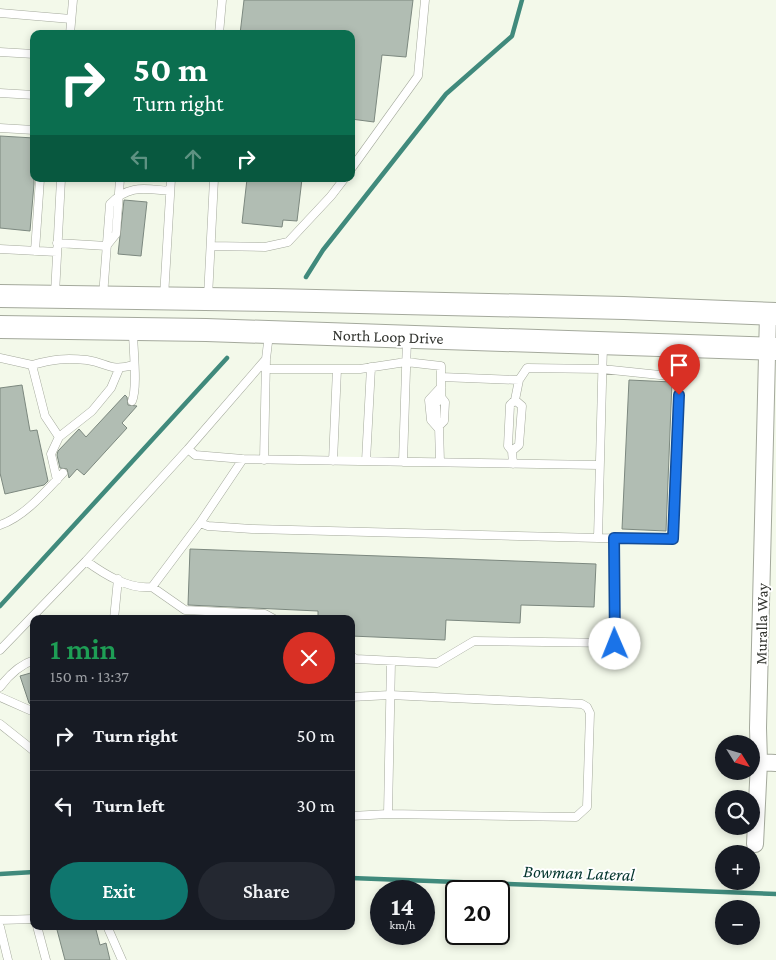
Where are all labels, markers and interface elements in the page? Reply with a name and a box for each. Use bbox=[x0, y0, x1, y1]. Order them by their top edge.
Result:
icon: right bbox=[50, 50, 115, 115]
text: 50 m bbox=[133, 50, 208, 89]
text: Turn right bbox=[133, 91, 224, 116]
icon: left bbox=[126, 145, 154, 173]
icon: ahead bbox=[179, 145, 207, 173]
icon: right bbox=[232, 145, 260, 173]
street label: North Loop Drive bbox=[332, 326, 444, 348]
pin bbox=[658, 344, 700, 395]
icon: arrive bbox=[665, 351, 693, 379]
street label: Muralla Way bbox=[752, 582, 772, 665]
position arrow bbox=[588, 617, 640, 669]
text: 1 min bbox=[50, 632, 117, 665]
button: close bbox=[283, 632, 335, 684]
text: 150 m · 13:37 bbox=[50, 668, 129, 685]
icon: right bbox=[50, 722, 78, 750]
text: Turn right bbox=[93, 725, 178, 746]
text: 50 m bbox=[296, 725, 335, 746]
north arrow bbox=[715, 735, 760, 780]
map controls bbox=[715, 735, 760, 945]
button: search bbox=[715, 790, 760, 835]
icon: left bbox=[50, 792, 78, 820]
text: Turn left bbox=[93, 795, 165, 816]
text: 30 m bbox=[296, 795, 335, 816]
button: + bbox=[715, 845, 760, 890]
water label: Bowman Lateral bbox=[523, 861, 636, 885]
button: Exit bbox=[50, 862, 188, 920]
button: Share bbox=[198, 862, 335, 920]
speed limit sign: 20 bbox=[445, 880, 510, 945]
text: 14 bbox=[391, 893, 414, 920]
button: − bbox=[715, 900, 760, 945]
text: km/h bbox=[390, 918, 415, 932]

